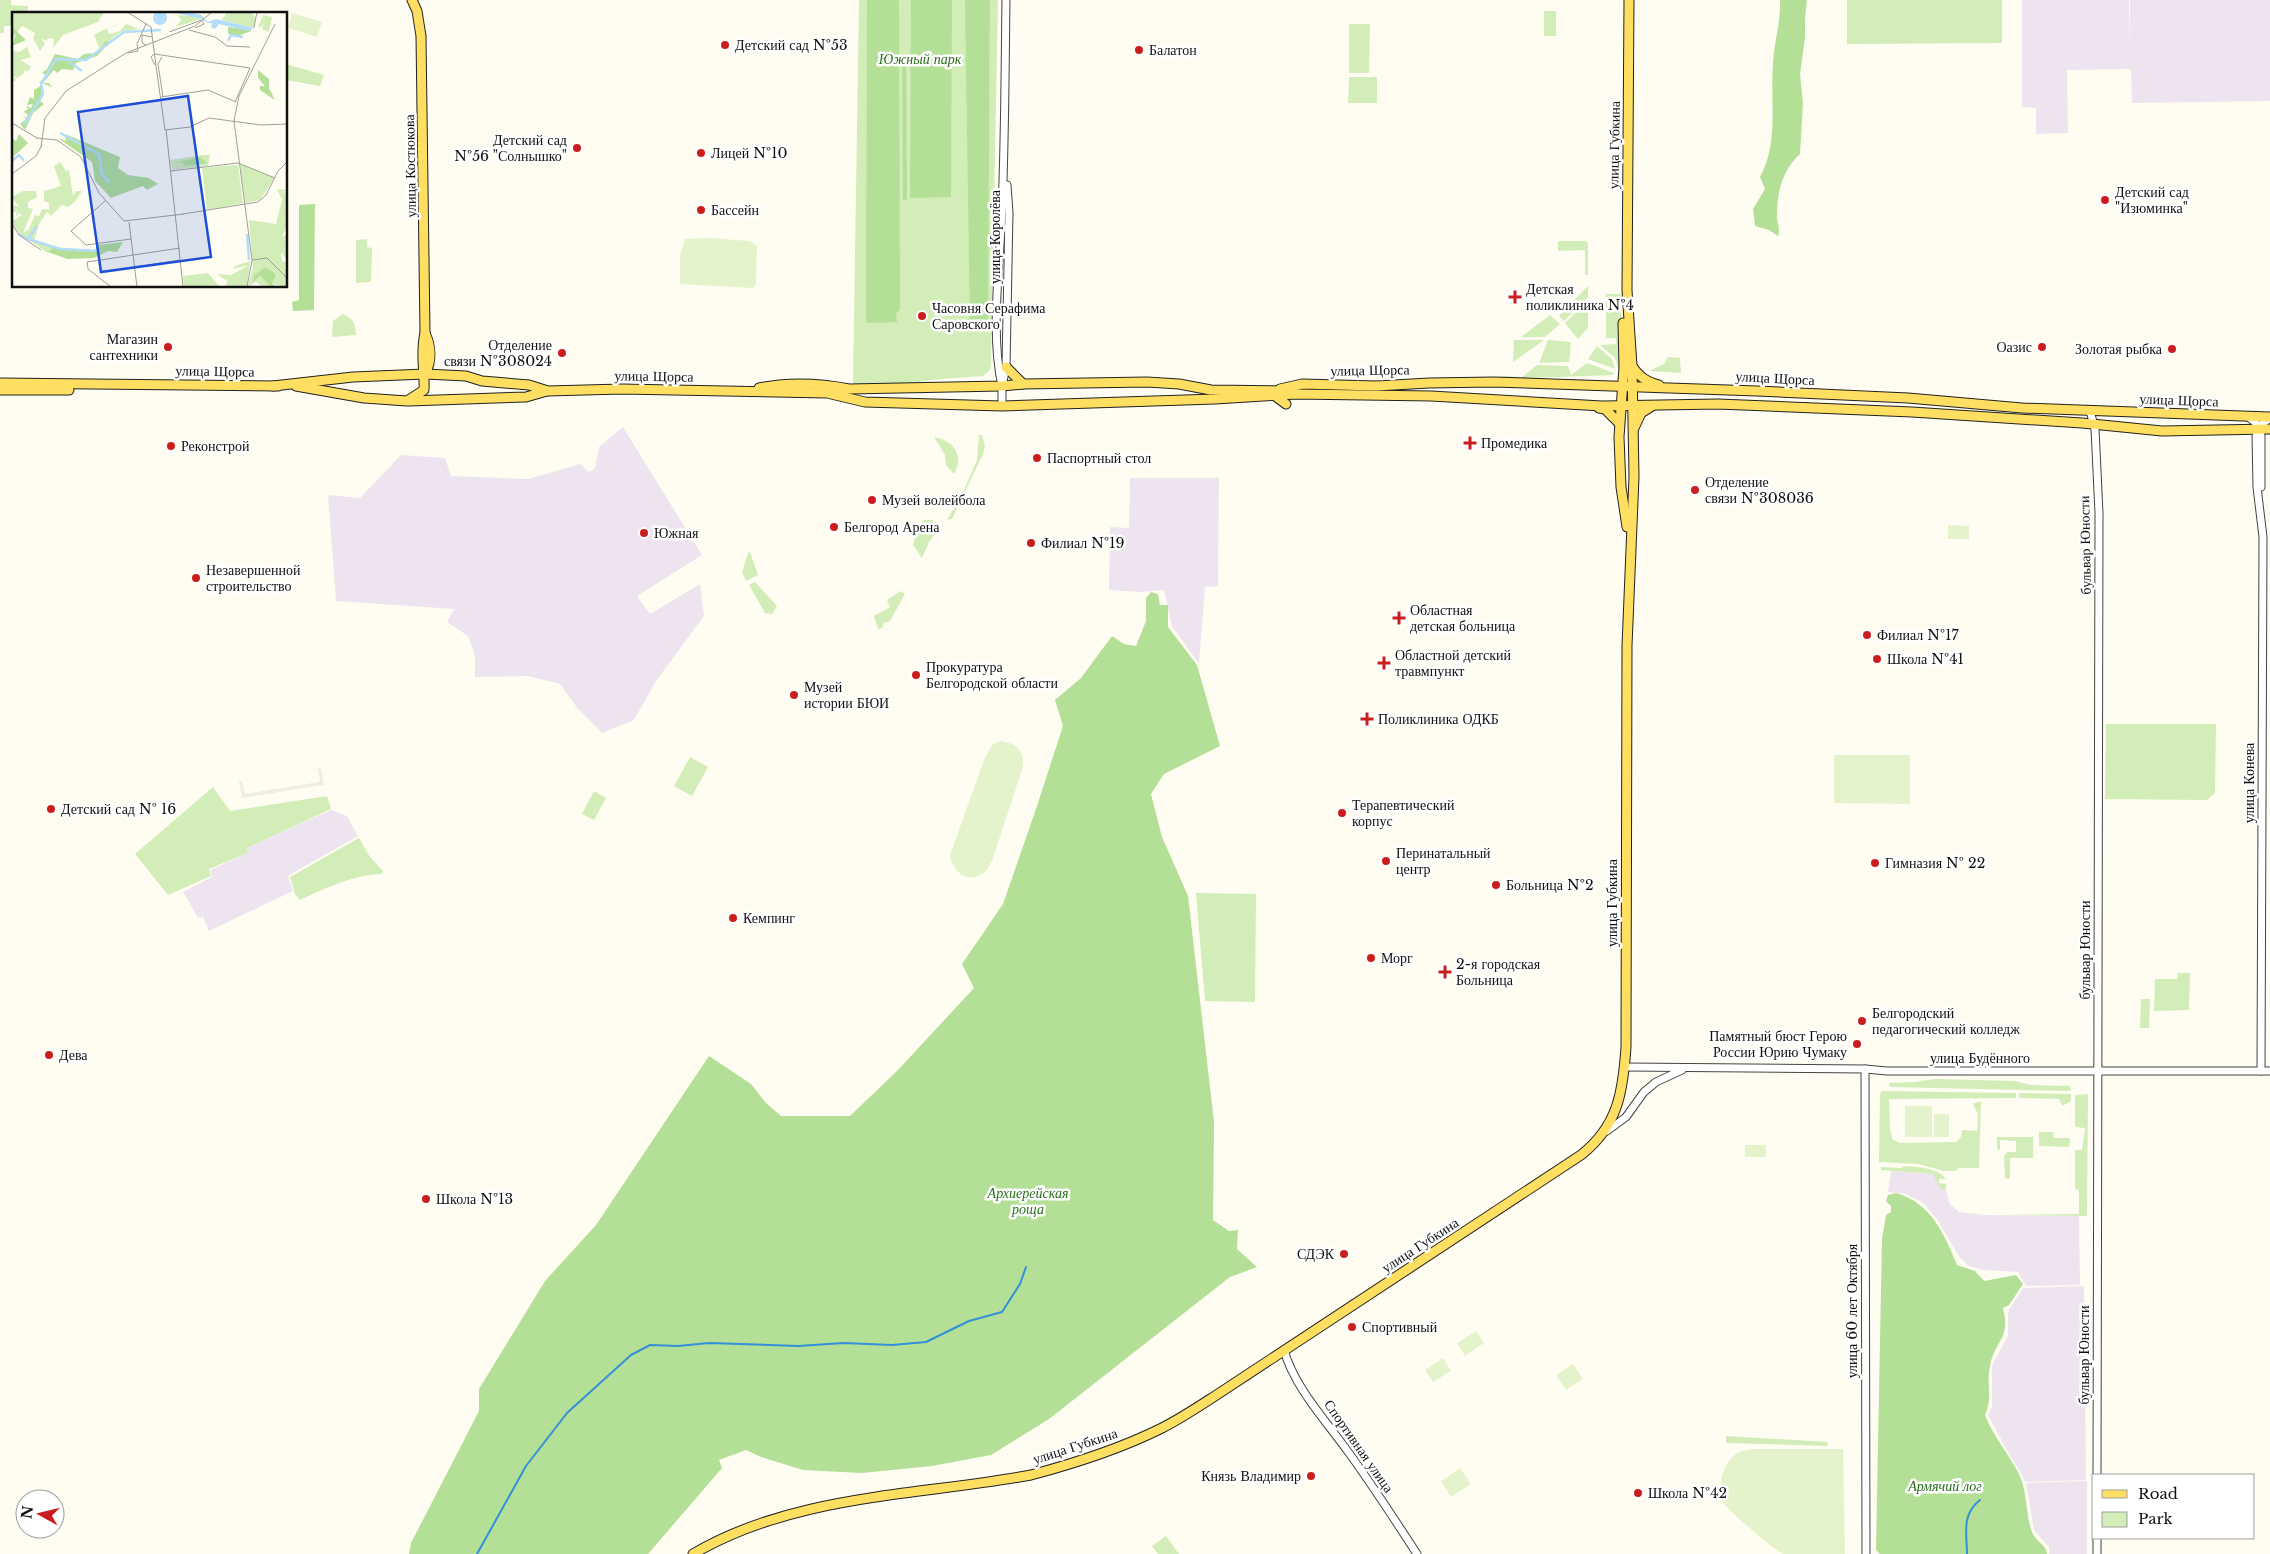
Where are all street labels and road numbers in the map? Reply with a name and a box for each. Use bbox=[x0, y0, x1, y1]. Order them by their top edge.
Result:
street label: улица Губкина bbox=[1604, 100, 1624, 189]
street label: улица Костюкова bbox=[400, 114, 420, 218]
street label: улица Королёва bbox=[986, 189, 1004, 284]
street label: улица Щорса bbox=[1330, 360, 1411, 380]
street label: улица Щорса bbox=[175, 361, 256, 381]
street label: улица Щорса bbox=[614, 366, 695, 386]
street label: улица Щорса bbox=[1735, 367, 1816, 389]
street label: улица Щорса bbox=[2139, 390, 2220, 410]
street label: бульвар Юности bbox=[2075, 495, 2095, 595]
street label: улица Конева bbox=[2240, 742, 2258, 823]
street label: улица Губкина bbox=[1603, 858, 1621, 947]
street label: бульвар Юности bbox=[2076, 900, 2094, 1000]
street label: улица Будённого bbox=[1930, 1049, 2030, 1067]
street label: улица Губкина bbox=[1378, 1213, 1462, 1277]
street label: улица 60 лет Октября bbox=[1843, 1243, 1861, 1378]
street label: бульвар Юности bbox=[2075, 1305, 2093, 1405]
street label: Спортивная улица bbox=[1320, 1396, 1398, 1497]
street label: улица Губкина bbox=[1030, 1424, 1120, 1468]

